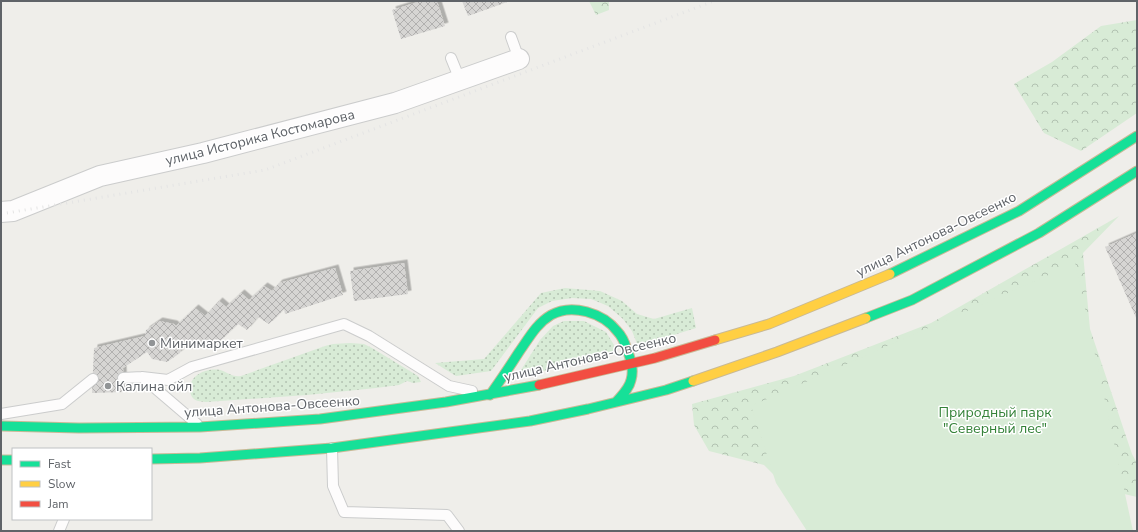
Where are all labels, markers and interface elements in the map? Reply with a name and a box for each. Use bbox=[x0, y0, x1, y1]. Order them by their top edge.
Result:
street label: улица Историка Костомарова bbox=[163, 105, 357, 170]
street label: улица Антонова-Овсеенко bbox=[853, 187, 1020, 282]
street label: улица Антонова-Овсеенко bbox=[502, 328, 678, 387]
place label: Минимаркет bbox=[160, 334, 244, 353]
marker: Минимаркет bbox=[147, 338, 157, 348]
place label: Калина ойл bbox=[116, 377, 192, 396]
marker: Калина ойл bbox=[103, 381, 113, 391]
street label: улица Антонова-Овсеенко bbox=[184, 391, 361, 422]
park label: Природный парк "Северный лес" bbox=[938, 403, 1052, 438]
legend bbox=[12, 448, 152, 520]
text: Fast bbox=[48, 456, 71, 472]
text: Slow bbox=[48, 476, 76, 492]
text: Jam bbox=[47, 496, 69, 512]

